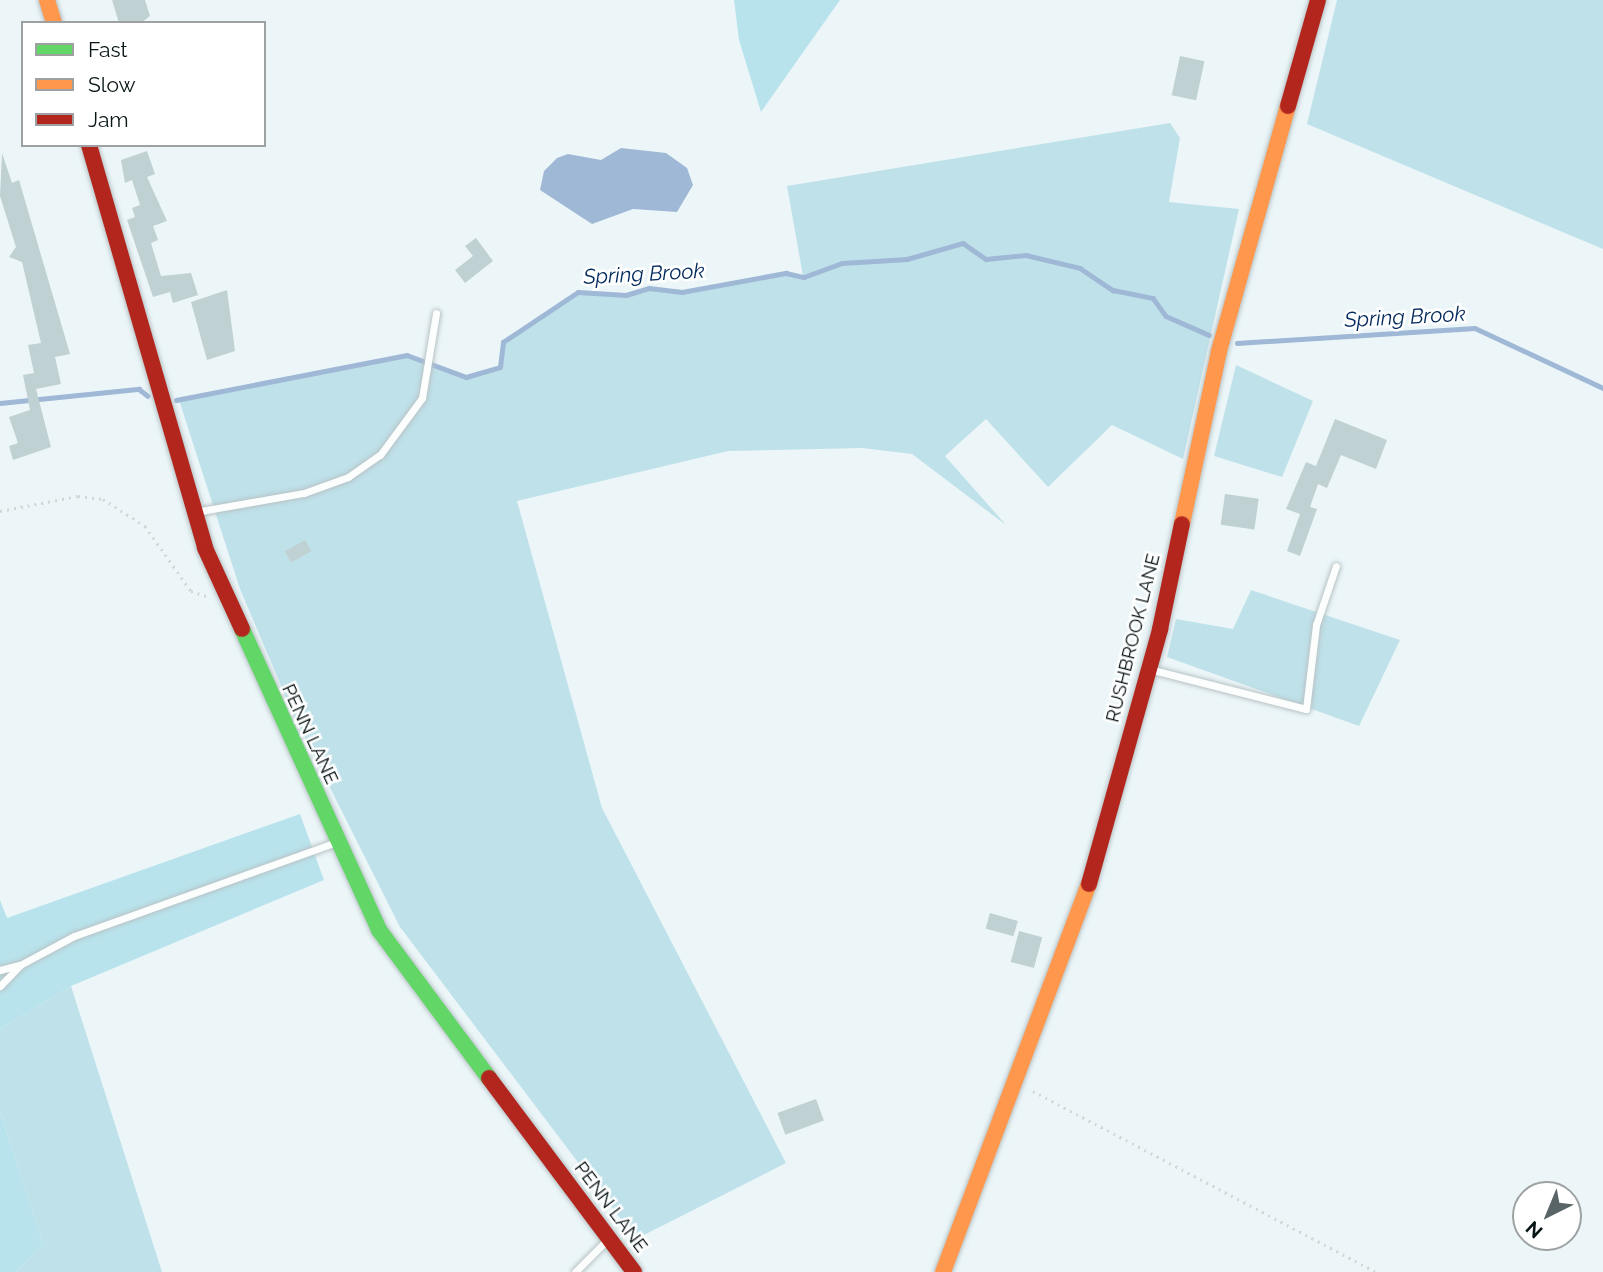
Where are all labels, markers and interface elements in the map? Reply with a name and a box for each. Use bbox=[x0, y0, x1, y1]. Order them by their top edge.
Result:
legend bbox=[21, 21, 266, 147]
text: Fast bbox=[88, 37, 128, 62]
text: Slow bbox=[88, 72, 136, 97]
text: Jam bbox=[88, 107, 129, 132]
water label: Spring Brook bbox=[583, 258, 705, 290]
water label: Spring Brook bbox=[1344, 301, 1466, 333]
street label: RUSHBROOK LANE bbox=[1101, 551, 1165, 725]
street label: PENN LANE bbox=[277, 680, 343, 788]
street label: PENN LANE bbox=[569, 1157, 653, 1257]
north arrow bbox=[1512, 1181, 1582, 1251]
text: N bbox=[1521, 1217, 1547, 1243]

